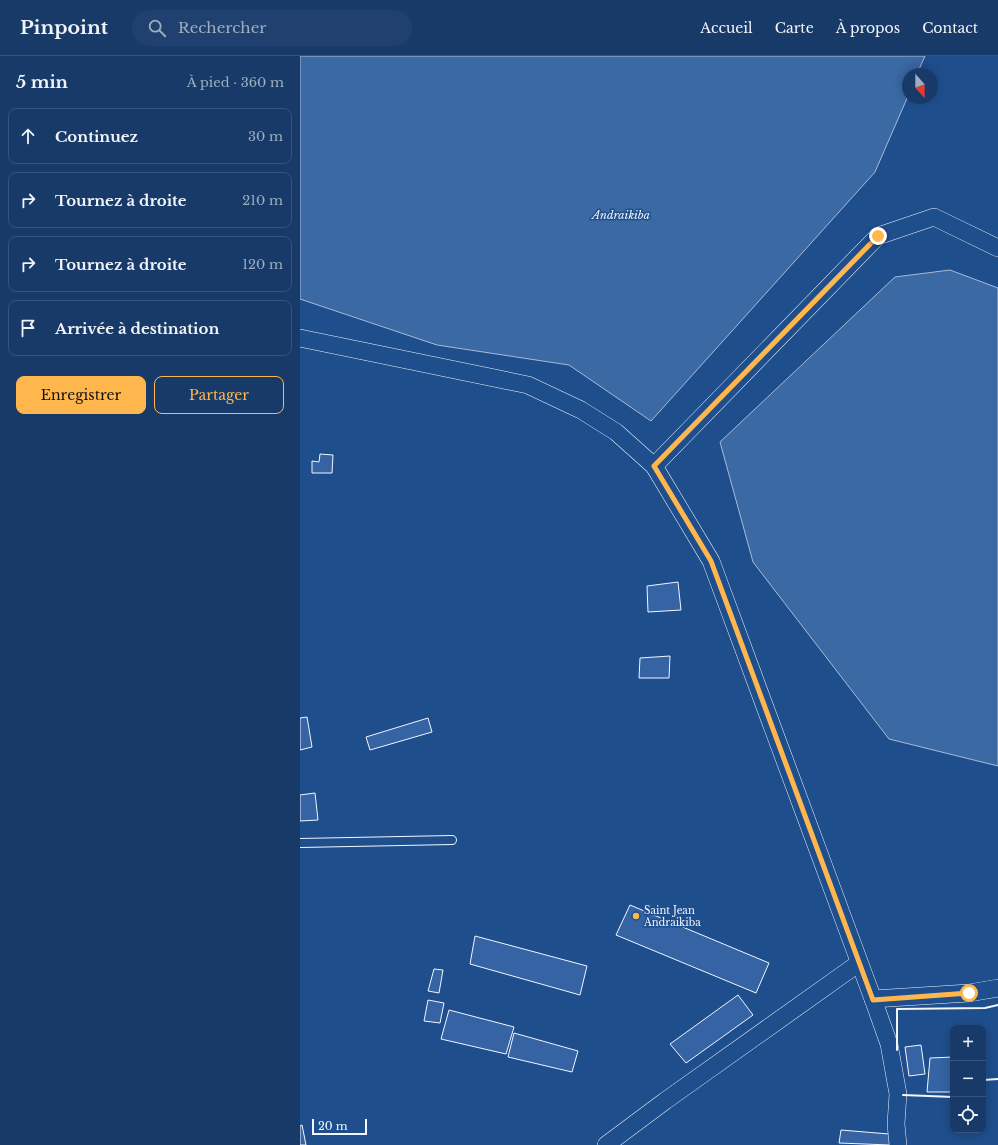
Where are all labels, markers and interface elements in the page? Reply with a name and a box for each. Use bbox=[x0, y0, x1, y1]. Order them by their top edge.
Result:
search box bbox=[132, 10, 412, 46]
text: Pinpoint bbox=[20, 16, 108, 39]
icon: search bbox=[146, 17, 168, 39]
text: Rechercher bbox=[178, 18, 266, 37]
text: Accueil bbox=[700, 19, 753, 37]
text: Carte bbox=[775, 19, 814, 37]
text: À propos bbox=[836, 19, 900, 37]
text: Contact bbox=[922, 19, 978, 37]
north arrow bbox=[902, 68, 938, 104]
text: 5 min bbox=[16, 72, 68, 93]
text: À pied · 360 m bbox=[187, 74, 284, 91]
icon: ahead bbox=[17, 125, 39, 147]
text: Continuez bbox=[55, 127, 138, 146]
text: 30 m bbox=[248, 128, 283, 145]
icon: right bbox=[17, 189, 39, 211]
text: Tournez à droite bbox=[55, 191, 187, 210]
text: 210 m bbox=[242, 192, 283, 209]
water label: Andraikiba bbox=[590, 208, 650, 222]
route end bbox=[869, 227, 887, 245]
icon: right bbox=[17, 253, 39, 275]
text: Tournez à droite bbox=[55, 255, 187, 274]
text: 120 m bbox=[242, 256, 283, 273]
icon: arrive bbox=[17, 317, 39, 339]
text: Arrivée à destination bbox=[55, 319, 219, 338]
button: Enregistrer bbox=[16, 376, 146, 414]
button: Partager bbox=[154, 376, 284, 414]
place label: Saint Jean Andraikiba bbox=[643, 904, 701, 929]
marker: Saint Jean Andraikiba bbox=[631, 911, 641, 921]
route start bbox=[960, 984, 978, 1002]
map controls bbox=[950, 1025, 986, 1133]
button: + bbox=[950, 1025, 986, 1061]
button: − bbox=[950, 1061, 986, 1097]
button: locate bbox=[950, 1097, 986, 1133]
scale bar bbox=[312, 1117, 367, 1136]
text: 20 m bbox=[318, 1119, 348, 1133]

